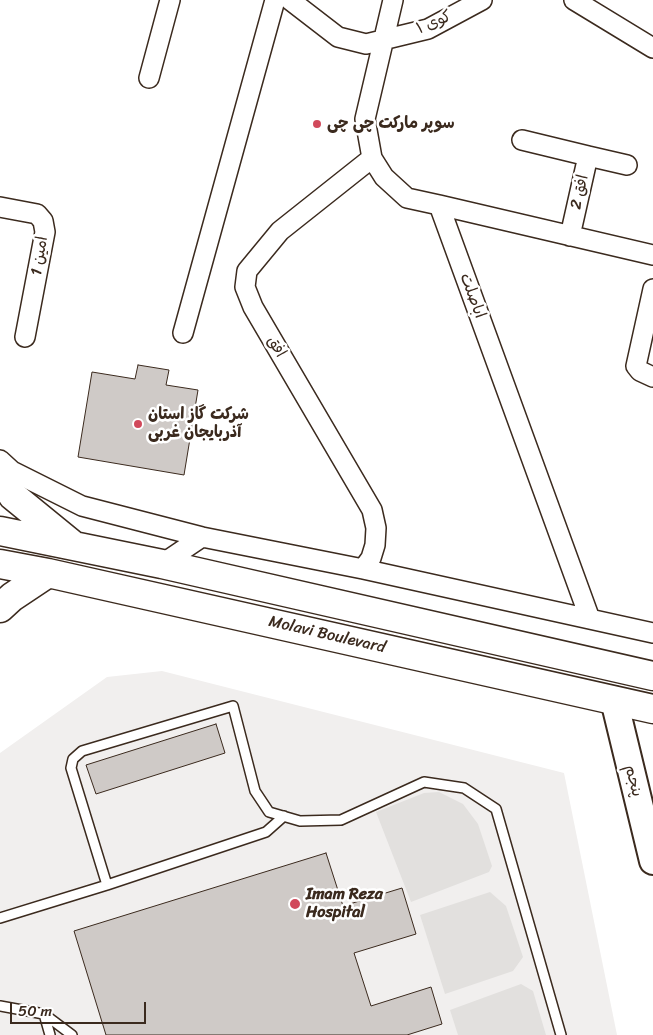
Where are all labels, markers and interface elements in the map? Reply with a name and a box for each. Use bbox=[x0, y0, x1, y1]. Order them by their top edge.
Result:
street label: کوی ۱ bbox=[414, 7, 454, 39]
place label: سوپر مارکت چی چی bbox=[327, 114, 455, 134]
marker: سوپر مارکت چی چی bbox=[311, 118, 323, 130]
street label: افق 2 bbox=[567, 173, 593, 211]
street label: امین 1 bbox=[27, 235, 53, 277]
street label: اباصلت bbox=[455, 271, 489, 321]
street label: افق bbox=[262, 333, 290, 361]
place label: شرکت گاز استان آذربایجان غربی bbox=[148, 405, 249, 443]
marker: شرکت گاز استان آذربایجان غربی bbox=[132, 418, 144, 430]
street label: Molavi Boulevard bbox=[267, 612, 387, 658]
street label: پنجم bbox=[620, 763, 646, 799]
place label: Imam Reza Hospital bbox=[306, 885, 383, 923]
marker: Imam Reza Hospital bbox=[288, 897, 302, 911]
scale bar bbox=[12, 992, 149, 1024]
text: 50 m bbox=[18, 998, 52, 1024]

